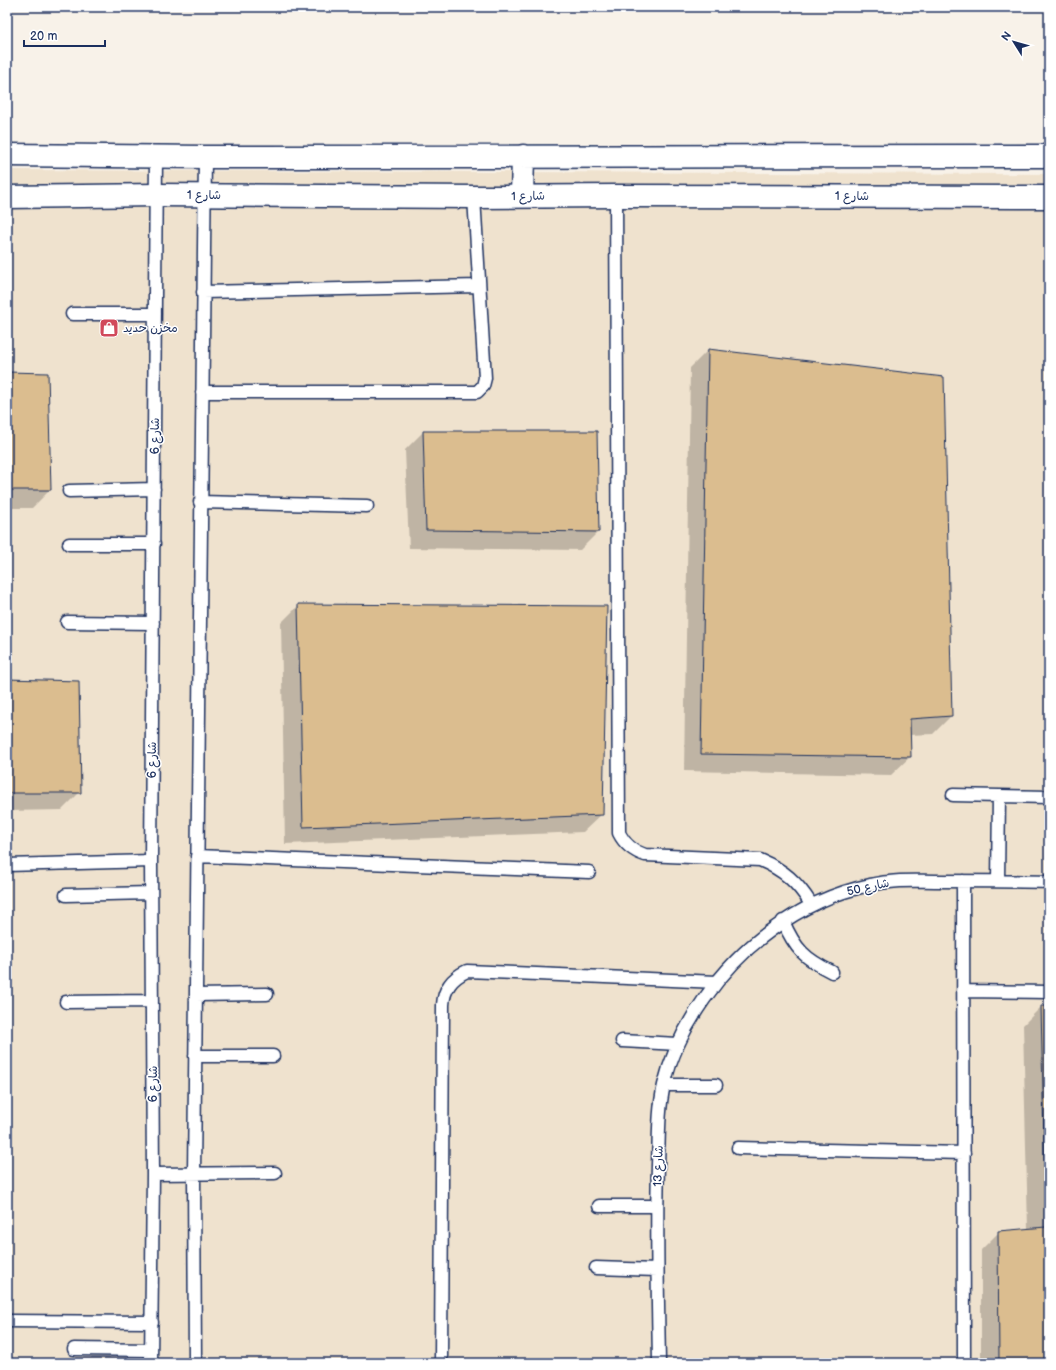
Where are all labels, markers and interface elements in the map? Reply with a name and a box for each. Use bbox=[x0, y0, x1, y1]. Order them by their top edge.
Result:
scale bar bbox=[24, 22, 105, 48]
north arrow bbox=[994, 22, 1034, 62]
text: 20 m bbox=[30, 29, 57, 44]
text: N bbox=[999, 29, 1014, 43]
street label: شارع 1 bbox=[187, 188, 221, 204]
street label: شارع 1 bbox=[511, 189, 545, 205]
street label: شارع 1 bbox=[835, 189, 869, 205]
shop icon: مخزن حديد bbox=[98, 317, 120, 339]
place label: مخزن حديد bbox=[123, 321, 178, 336]
street label: شارع 6 bbox=[148, 418, 164, 454]
street label: شارع 6 bbox=[145, 742, 161, 778]
street label: شارع 50 bbox=[845, 876, 891, 900]
street label: شارع 6 bbox=[146, 1066, 162, 1102]
street label: شارع 13 bbox=[650, 1145, 668, 1187]

